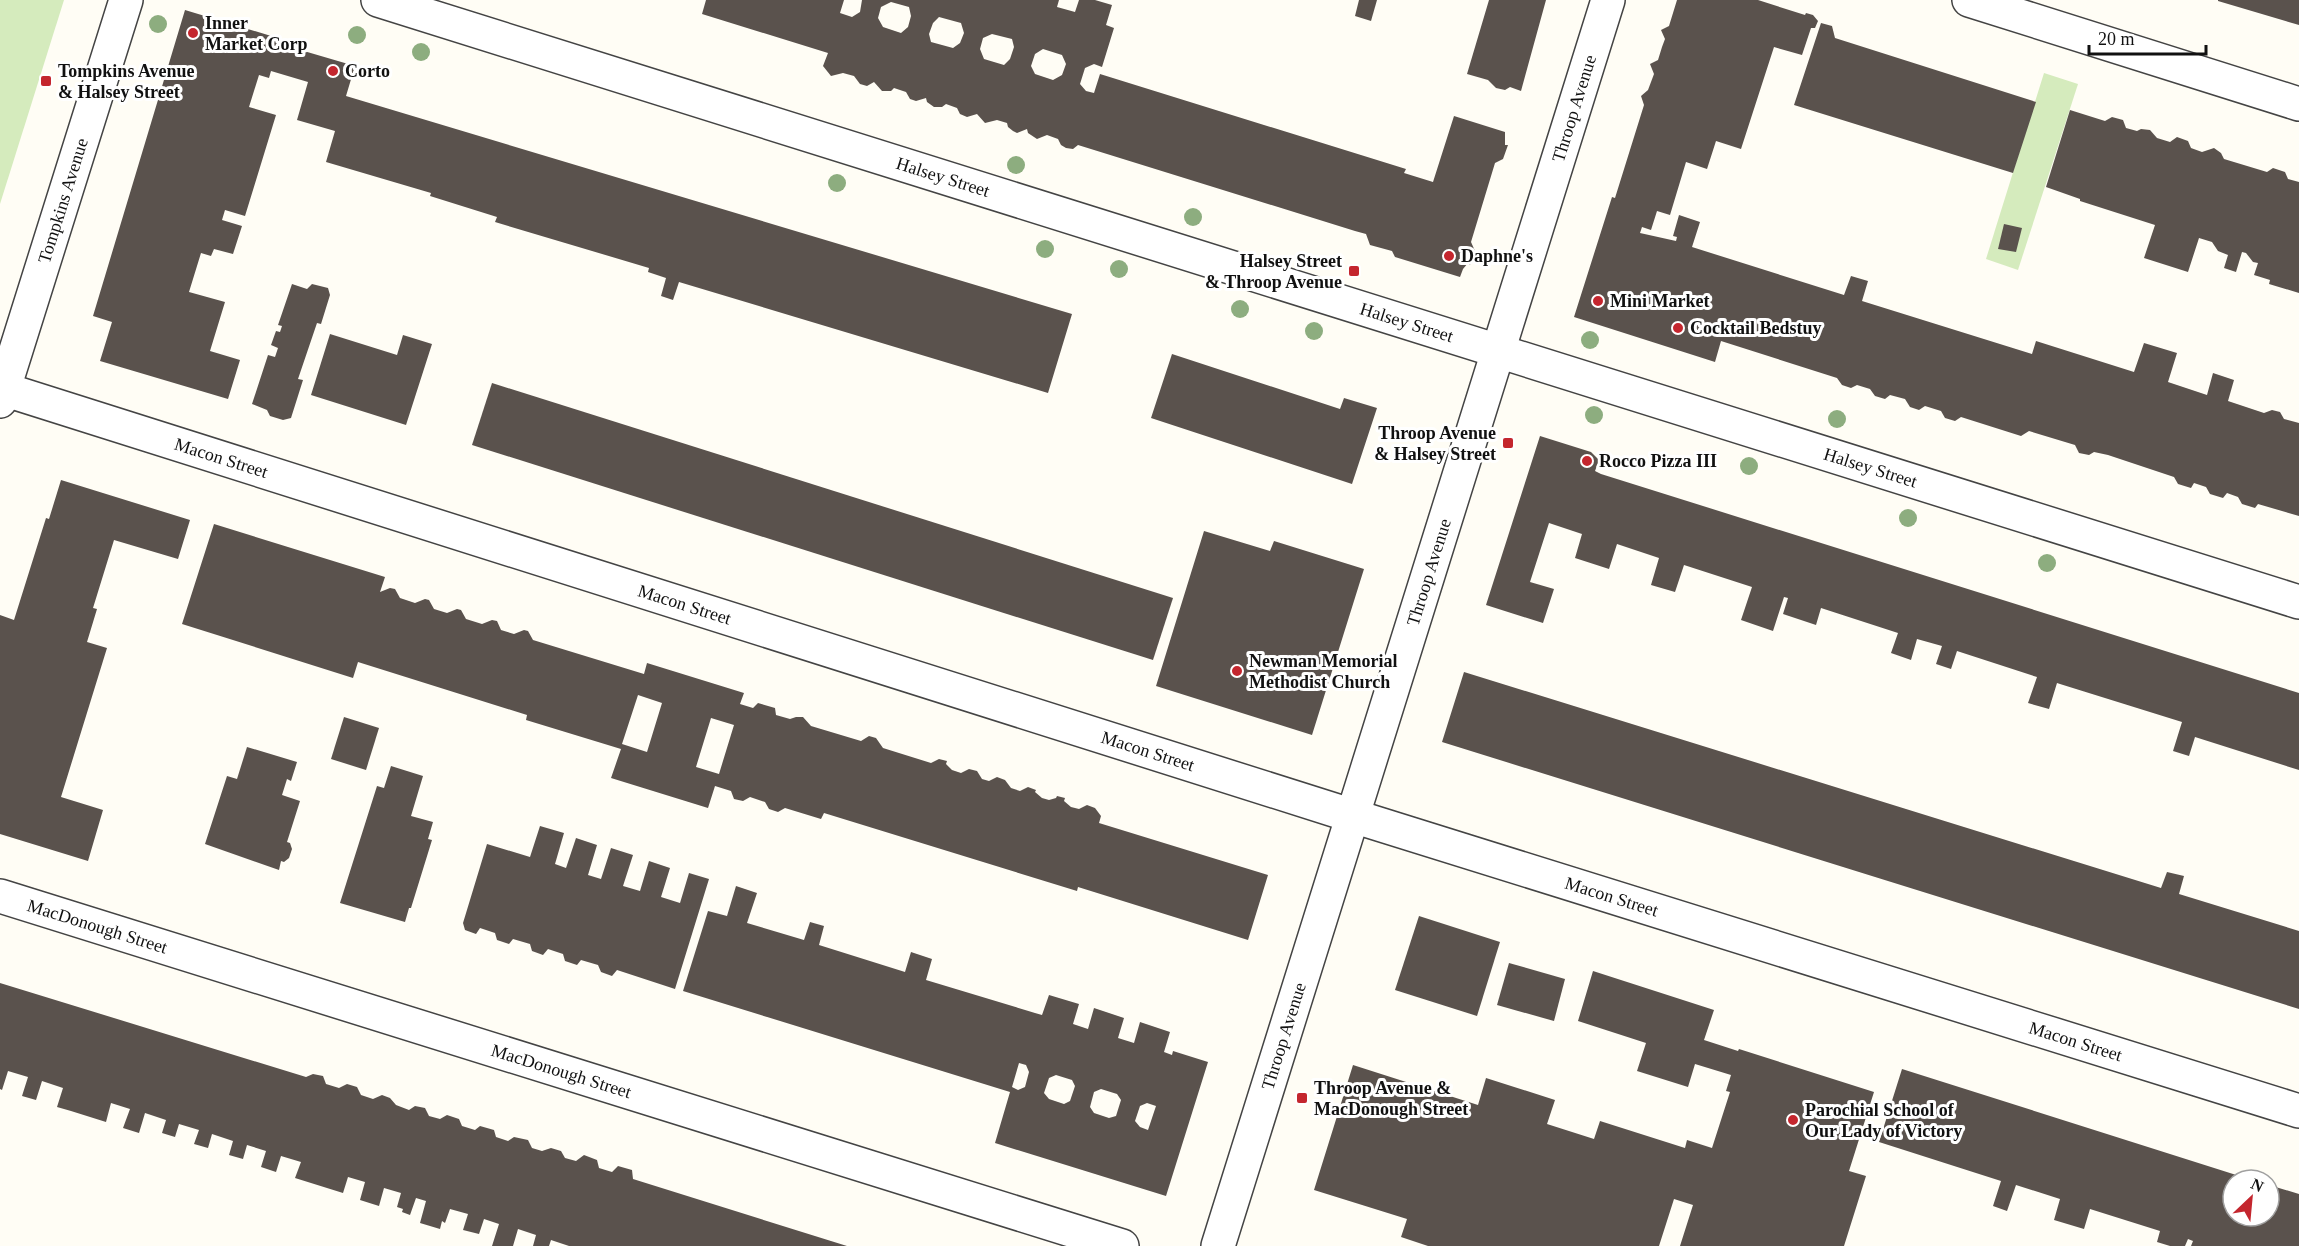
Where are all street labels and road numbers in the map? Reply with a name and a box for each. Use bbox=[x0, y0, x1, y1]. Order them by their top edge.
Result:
street label: Throop Avenue bbox=[1548, 52, 1600, 164]
street label: Tompkins Avenue bbox=[34, 136, 92, 266]
street label: Halsey Street bbox=[894, 153, 992, 201]
street label: Halsey Street bbox=[1358, 298, 1456, 346]
street label: Macon Street bbox=[172, 434, 270, 482]
street label: Halsey Street bbox=[1821, 444, 1920, 492]
street label: Throop Avenue bbox=[1403, 516, 1455, 628]
street label: Macon Street bbox=[636, 580, 734, 629]
street label: Macon Street bbox=[1099, 727, 1197, 775]
street label: Macon Street bbox=[1563, 873, 1661, 921]
street label: MacDonough Street bbox=[25, 895, 170, 958]
street label: Throop Avenue bbox=[1258, 980, 1310, 1092]
street label: Macon Street bbox=[2027, 1017, 2125, 1065]
street label: MacDonough Street bbox=[489, 1040, 634, 1102]

